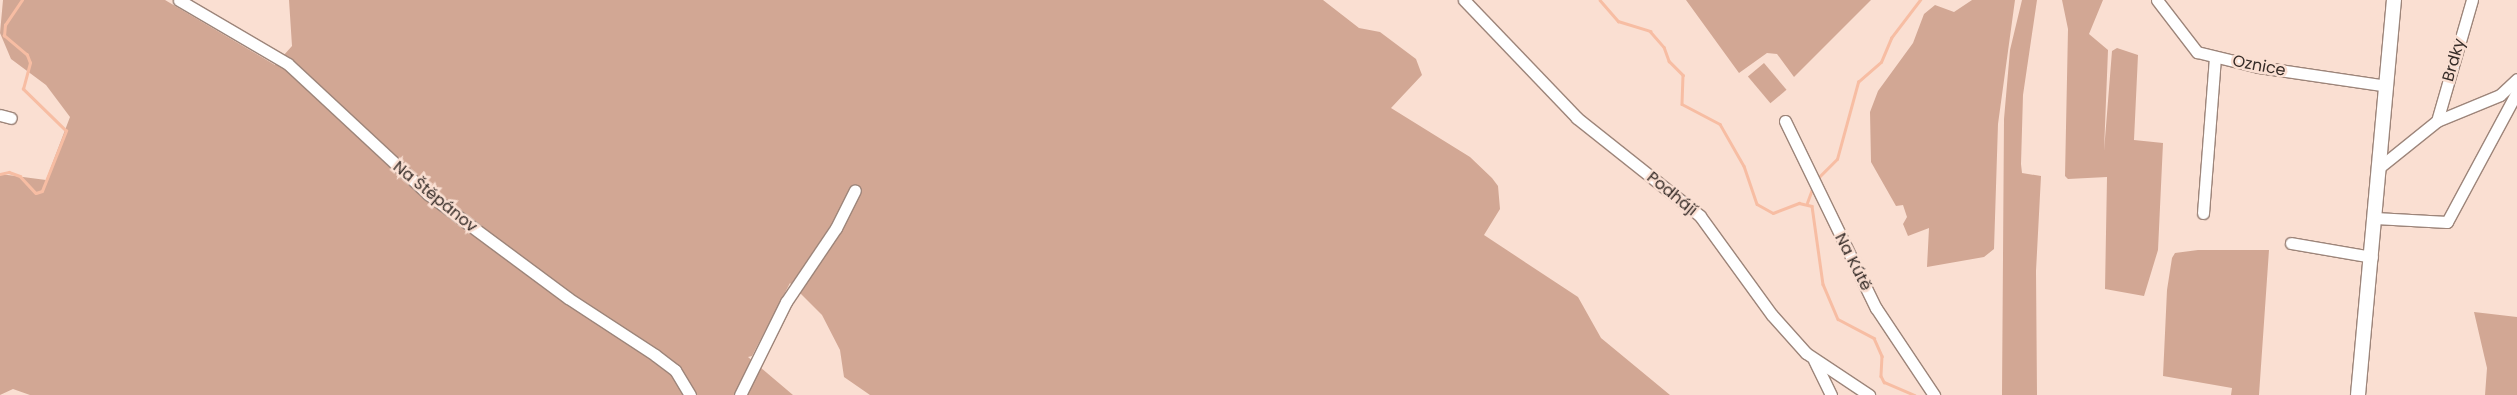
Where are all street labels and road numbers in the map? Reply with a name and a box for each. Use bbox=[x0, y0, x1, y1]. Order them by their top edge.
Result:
street label: Brdky bbox=[2439, 36, 2469, 84]
street label: Oznice bbox=[2231, 51, 2287, 81]
street label: Na Štěpánov bbox=[389, 157, 481, 237]
street label: Podhájí bbox=[1643, 168, 1701, 220]
street label: Na Kútě bbox=[1830, 230, 1876, 294]

